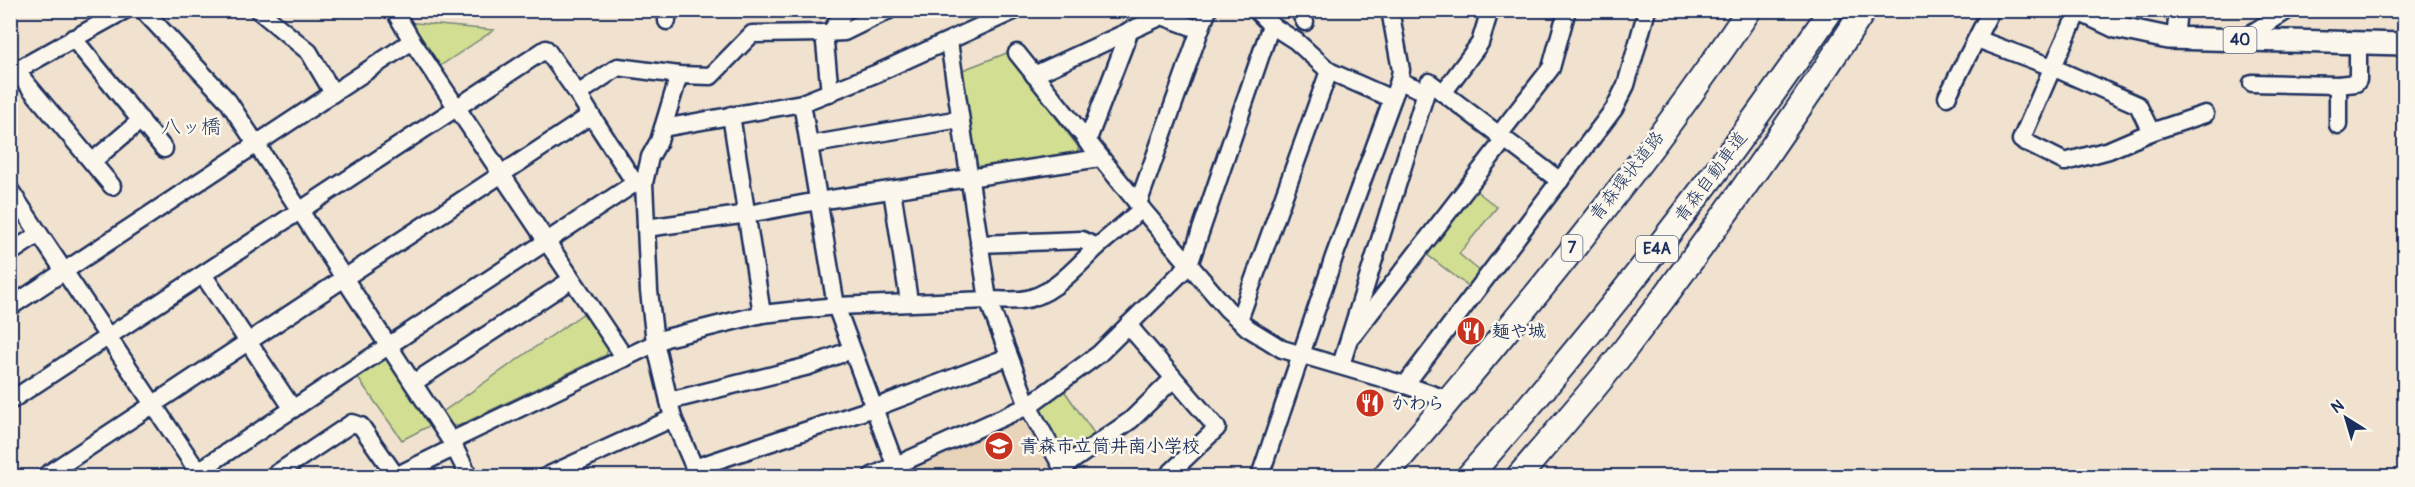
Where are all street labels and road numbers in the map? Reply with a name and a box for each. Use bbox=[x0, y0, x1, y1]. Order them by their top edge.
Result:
road number: 40 bbox=[2224, 27, 2256, 53]
street label: 青森環状道路 bbox=[1585, 126, 1669, 226]
street label: 青森自動車道 bbox=[1669, 127, 1753, 227]
road number: 7 bbox=[1562, 235, 1582, 261]
road number: E4A bbox=[1636, 236, 1678, 262]

